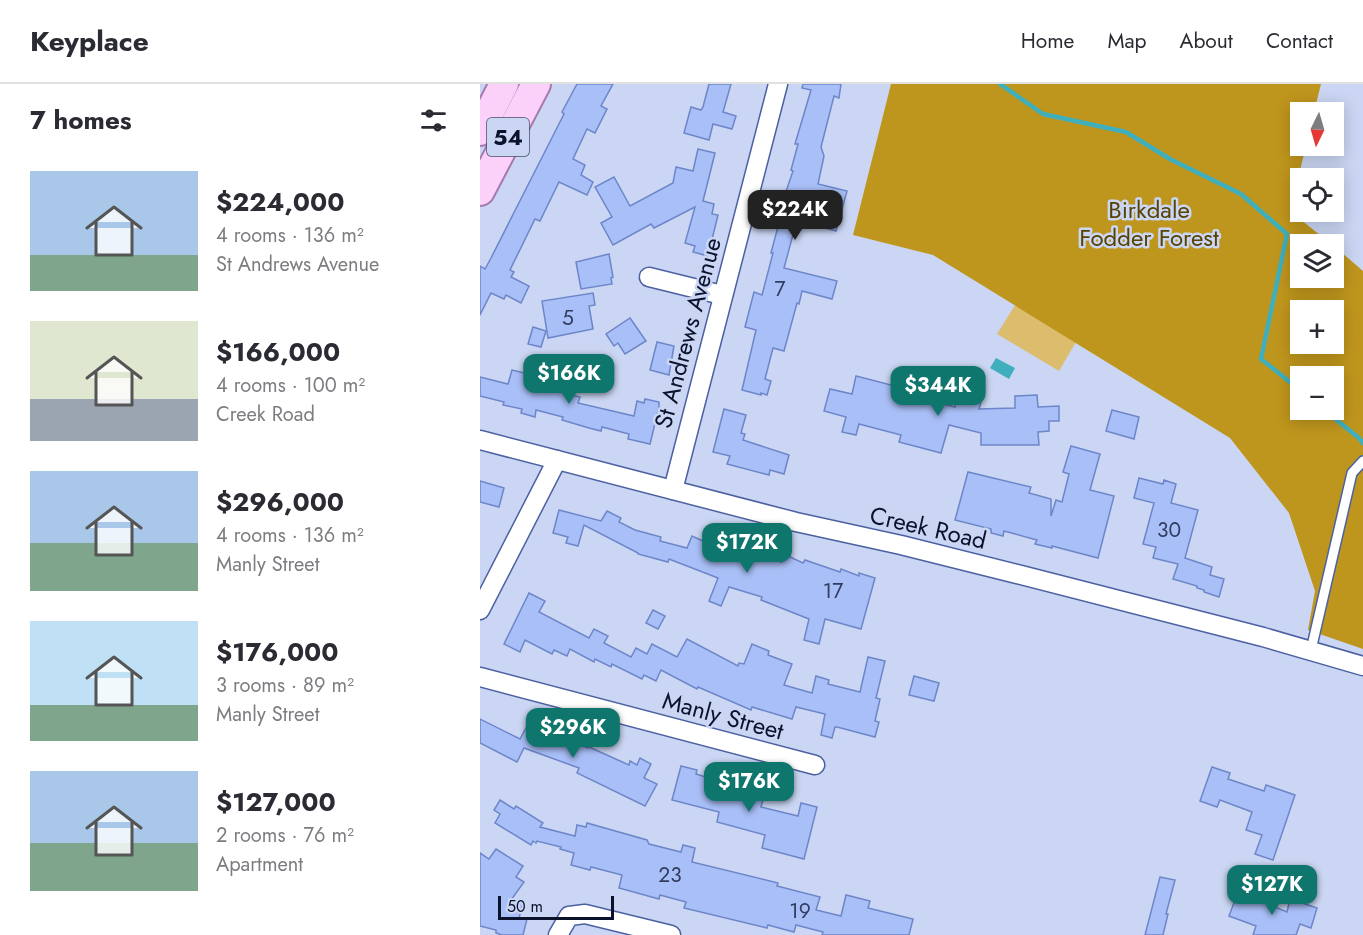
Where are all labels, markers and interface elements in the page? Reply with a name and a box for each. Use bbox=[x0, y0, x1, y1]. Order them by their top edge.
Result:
text: Keyplace bbox=[30, 21, 149, 62]
text: Home bbox=[1021, 26, 1074, 56]
text: Map bbox=[1107, 26, 1147, 56]
text: About bbox=[1180, 26, 1233, 56]
text: Contact bbox=[1266, 26, 1333, 56]
text: 7 homes bbox=[30, 101, 132, 139]
north arrow bbox=[1290, 102, 1344, 156]
map controls bbox=[1290, 102, 1344, 420]
icon: filters bbox=[417, 104, 450, 137]
road number: 54 bbox=[487, 118, 529, 156]
button: locate bbox=[1290, 168, 1344, 222]
text: $224,000 bbox=[216, 183, 345, 221]
pin: $224K bbox=[753, 190, 837, 241]
park label: Birkdale Fodder Forest bbox=[1079, 192, 1219, 255]
icon: home bbox=[78, 195, 150, 267]
text: $224K bbox=[762, 195, 828, 224]
text: 4 rooms · 136 m² bbox=[216, 221, 364, 250]
street label: St Andrews Avenue bbox=[645, 234, 730, 432]
button: layers bbox=[1290, 234, 1344, 288]
text: St Andrews Avenue bbox=[216, 250, 379, 279]
house number: 7 bbox=[774, 274, 786, 304]
button: + bbox=[1290, 300, 1344, 354]
house number: 5 bbox=[562, 303, 574, 333]
text: $166,000 bbox=[216, 333, 340, 371]
icon: home bbox=[78, 345, 150, 417]
pin: $166K bbox=[527, 354, 611, 405]
text: $166K bbox=[537, 359, 601, 388]
pin: $344K bbox=[896, 366, 980, 417]
button: − bbox=[1290, 366, 1344, 420]
text: 4 rooms · 100 m² bbox=[216, 371, 365, 400]
text: $344K bbox=[905, 371, 971, 400]
text: Creek Road bbox=[216, 400, 315, 429]
text: $296,000 bbox=[216, 483, 344, 521]
icon: home bbox=[78, 495, 150, 567]
street label: Creek Road bbox=[866, 497, 990, 558]
house number: 30 bbox=[1157, 515, 1181, 545]
text: 4 rooms · 136 m² bbox=[216, 521, 364, 550]
pin: $172K bbox=[705, 523, 789, 574]
text: $172K bbox=[716, 528, 778, 557]
text: Manly Street bbox=[216, 550, 319, 579]
house number: 17 bbox=[823, 576, 843, 606]
text: $176,000 bbox=[216, 633, 339, 671]
icon: home bbox=[78, 645, 150, 717]
text: 3 rooms · 89 m² bbox=[216, 671, 354, 700]
street label: Manly Street bbox=[659, 683, 788, 749]
text: Manly Street bbox=[216, 700, 319, 729]
pin: $296K bbox=[531, 708, 615, 759]
text: $296K bbox=[540, 713, 606, 742]
pin: $176K bbox=[707, 762, 791, 813]
text: $176K bbox=[718, 767, 780, 796]
text: $127,000 bbox=[216, 783, 336, 821]
icon: home bbox=[78, 795, 150, 867]
text: 2 rooms · 76 m² bbox=[216, 821, 354, 850]
text: Apartment bbox=[216, 850, 303, 879]
house number: 23 bbox=[658, 860, 682, 890]
pin: $127K bbox=[1230, 865, 1314, 916]
text: $127K bbox=[1241, 870, 1303, 899]
scale bar bbox=[498, 893, 614, 920]
text: 50 m bbox=[507, 895, 543, 918]
house number: 19 bbox=[789, 896, 811, 926]

